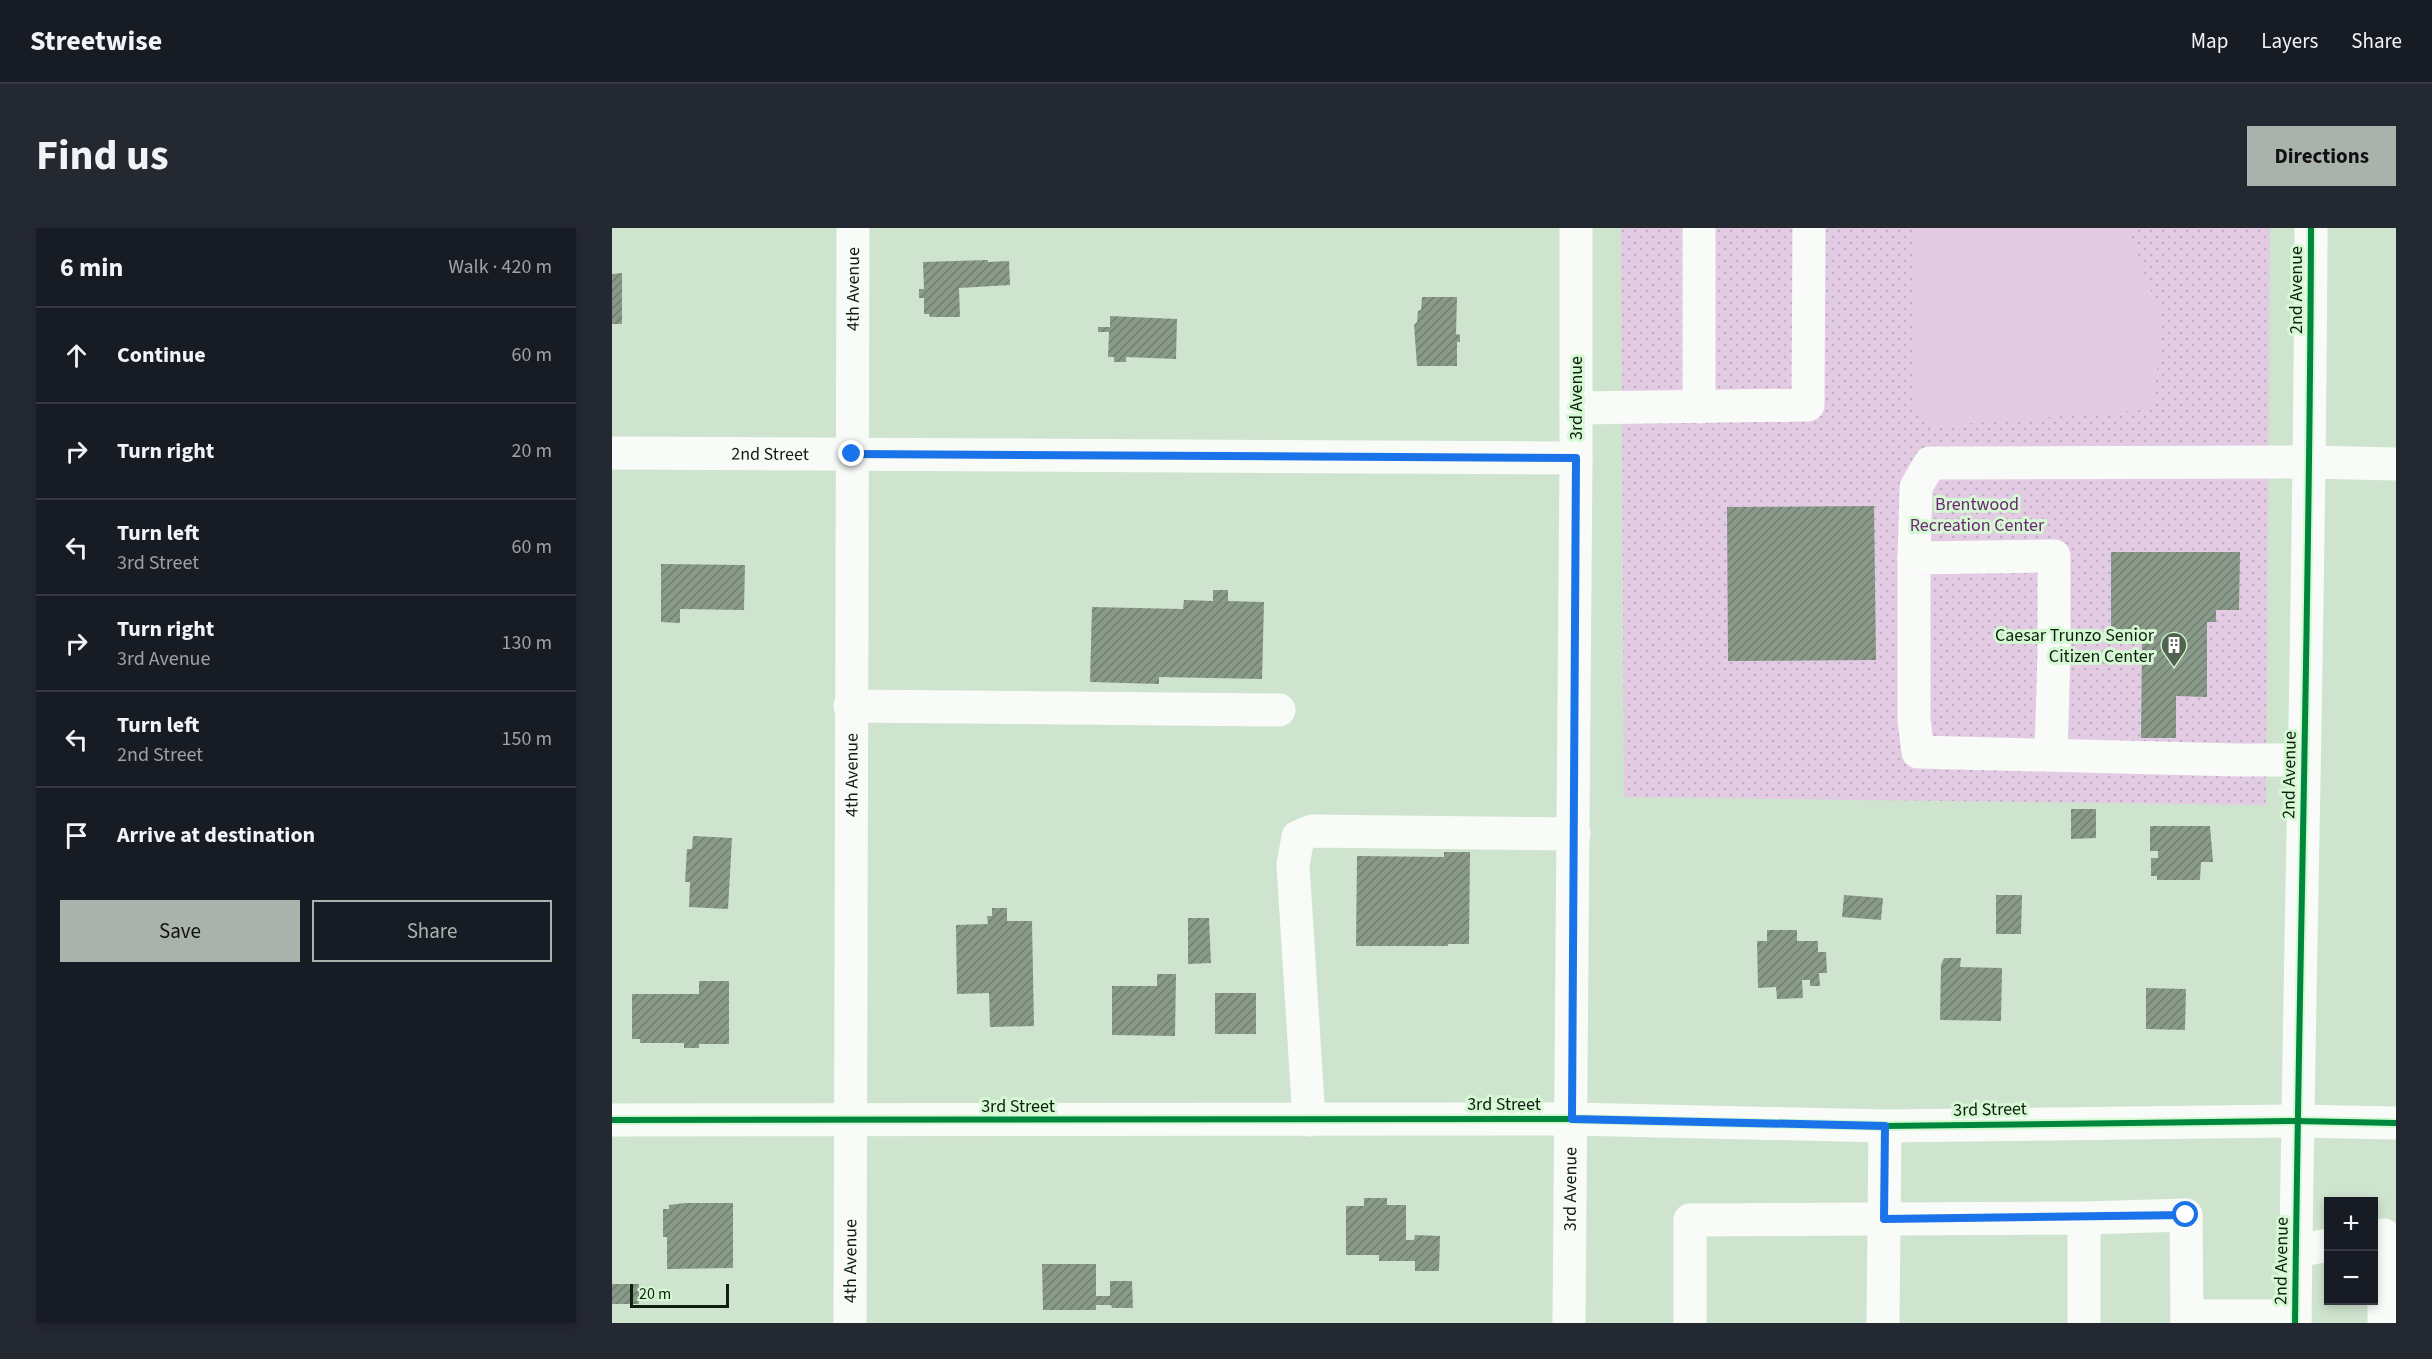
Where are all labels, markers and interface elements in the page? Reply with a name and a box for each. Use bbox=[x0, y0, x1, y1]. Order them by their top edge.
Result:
text: Streetwise bbox=[30, 21, 162, 61]
text: Map bbox=[2191, 26, 2228, 56]
text: Layers bbox=[2261, 26, 2318, 56]
text: Share bbox=[2351, 26, 2402, 56]
text: Find us bbox=[36, 126, 169, 186]
button: Directions bbox=[2247, 126, 2396, 186]
street label: 2nd Avenue bbox=[2284, 246, 2309, 334]
street label: 4th Avenue bbox=[841, 247, 866, 331]
text: 6 min bbox=[60, 249, 123, 286]
text: Walk · 420 m bbox=[448, 253, 552, 281]
icon: ahead bbox=[60, 339, 93, 372]
text: Continue bbox=[117, 339, 206, 371]
text: 60 m bbox=[512, 341, 552, 369]
street label: 3rd Avenue bbox=[1564, 356, 1589, 440]
icon: right bbox=[60, 435, 93, 468]
text: Turn right bbox=[117, 435, 214, 467]
text: 20 m bbox=[512, 437, 552, 465]
route end bbox=[838, 440, 864, 466]
street label: 2nd Street bbox=[731, 442, 809, 467]
park label: Brentwood Recreation Center bbox=[1910, 492, 2045, 538]
text: Turn left bbox=[117, 517, 199, 549]
icon: left bbox=[60, 531, 93, 564]
text: 60 m bbox=[512, 533, 552, 561]
text: 3rd Street bbox=[117, 549, 199, 577]
text: Turn right bbox=[117, 613, 214, 645]
place label: Caesar Trunzo Senior Citizen Center bbox=[1995, 623, 2155, 669]
icon: right bbox=[60, 627, 93, 660]
text: 130 m bbox=[502, 629, 552, 657]
building icon: Caesar Trunzo Senior Citizen Center bbox=[2159, 630, 2189, 668]
text: 3rd Avenue bbox=[117, 645, 210, 673]
text: Turn left bbox=[117, 709, 199, 741]
icon: left bbox=[60, 723, 93, 756]
text: 150 m bbox=[502, 725, 552, 753]
street label: 2nd Avenue bbox=[2276, 731, 2303, 819]
street label: 4th Avenue bbox=[839, 733, 865, 817]
text: 2nd Street bbox=[117, 741, 203, 769]
icon: arrive bbox=[60, 819, 93, 852]
text: Arrive at destination bbox=[117, 819, 315, 851]
button: Save bbox=[60, 900, 300, 962]
button: Share bbox=[312, 900, 552, 962]
street label: 3rd Street bbox=[1467, 1092, 1541, 1117]
street label: 3rd Street bbox=[981, 1094, 1055, 1119]
street label: 3rd Street bbox=[1953, 1096, 2027, 1123]
street label: 3rd Avenue bbox=[1558, 1147, 1583, 1231]
map controls bbox=[2324, 1197, 2378, 1305]
button: + bbox=[2324, 1197, 2378, 1251]
route start bbox=[2172, 1201, 2198, 1227]
street label: 2nd Avenue bbox=[2268, 1217, 2295, 1305]
street label: 4th Avenue bbox=[838, 1219, 863, 1303]
button: − bbox=[2324, 1251, 2378, 1305]
scale bar bbox=[630, 1281, 729, 1308]
text: 20 m bbox=[639, 1283, 671, 1305]

